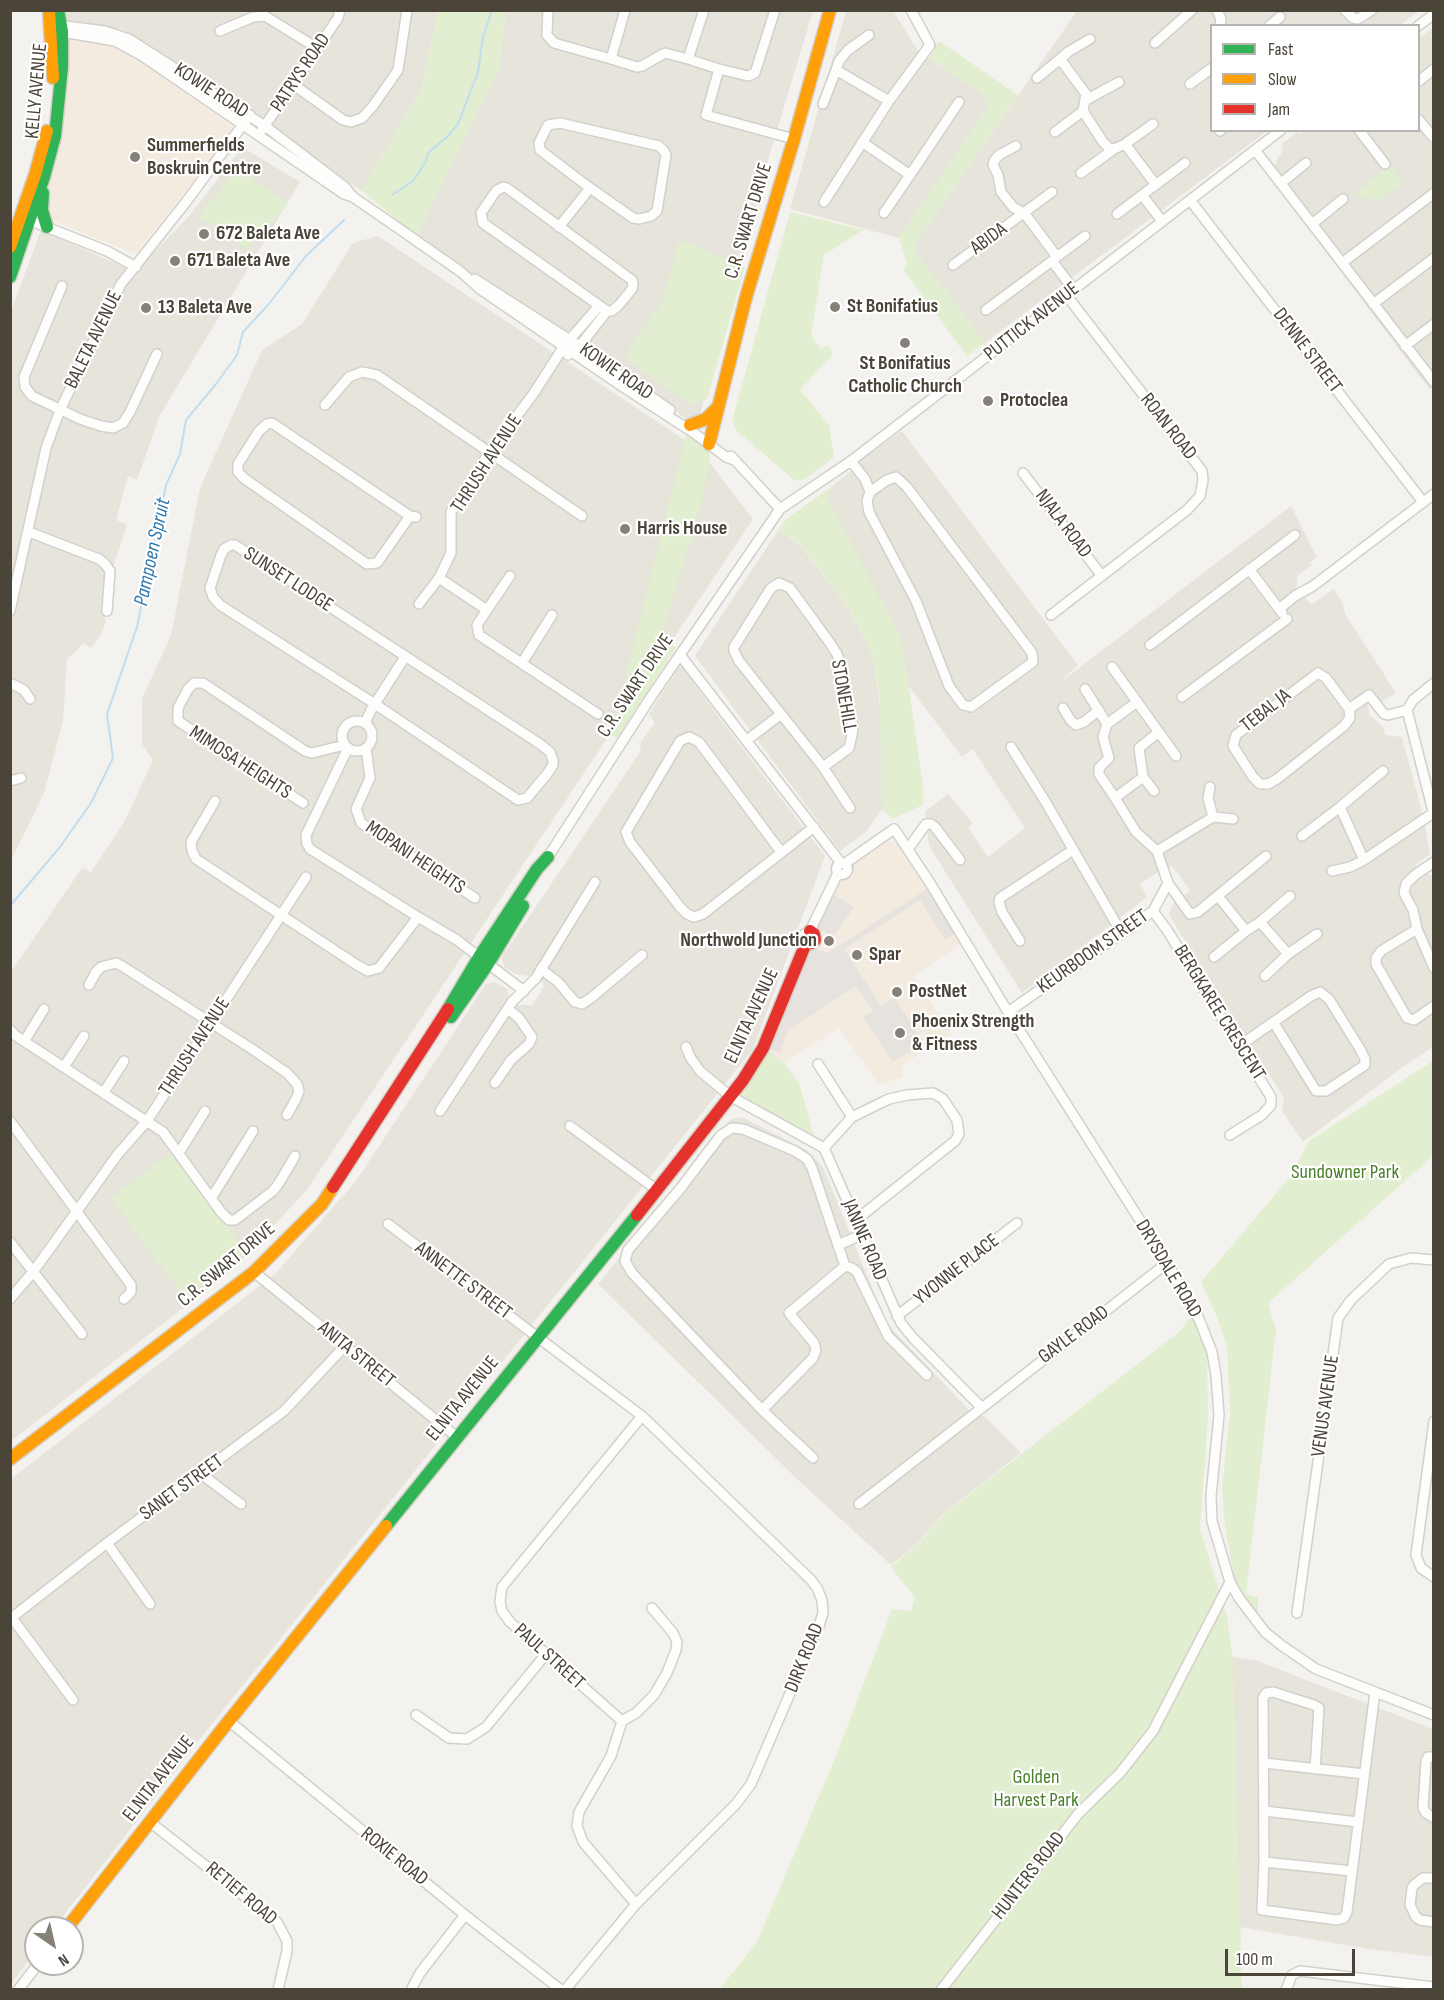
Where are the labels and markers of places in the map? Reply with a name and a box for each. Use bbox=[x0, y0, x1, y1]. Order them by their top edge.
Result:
place label: Summerfields Boskruin Centre bbox=[147, 134, 261, 181]
marker: Summerfields Boskruin Centre bbox=[128, 150, 142, 164]
place label: 672 Baleta Ave bbox=[216, 222, 320, 246]
marker: 672 Baleta Ave bbox=[197, 227, 211, 241]
place label: 671 Baleta Ave bbox=[187, 249, 290, 273]
marker: 671 Baleta Ave bbox=[168, 254, 182, 268]
place label: St Bonifatius bbox=[847, 295, 938, 319]
place label: 13 Baleta Ave bbox=[158, 296, 252, 320]
marker: St Bonifatius bbox=[828, 300, 842, 314]
marker: 13 Baleta Ave bbox=[139, 301, 153, 315]
marker: St Bonifatius Catholic Church bbox=[898, 336, 912, 350]
place label: St Bonifatius Catholic Church bbox=[848, 352, 962, 399]
place label: Protoclea bbox=[1000, 389, 1068, 413]
marker: Protoclea bbox=[981, 394, 995, 408]
place label: Harris House bbox=[637, 517, 727, 541]
marker: Harris House bbox=[618, 522, 632, 536]
place label: Northwold Junction bbox=[680, 929, 817, 953]
marker: Northwold Junction bbox=[822, 934, 836, 948]
place label: Spar bbox=[869, 943, 901, 967]
marker: Spar bbox=[850, 948, 864, 962]
place label: PostNet bbox=[909, 980, 967, 1004]
marker: PostNet bbox=[890, 985, 904, 999]
place label: Phoenix Strength & Fitness bbox=[912, 1010, 1034, 1057]
marker: Phoenix Strength & Fitness bbox=[893, 1026, 907, 1040]

